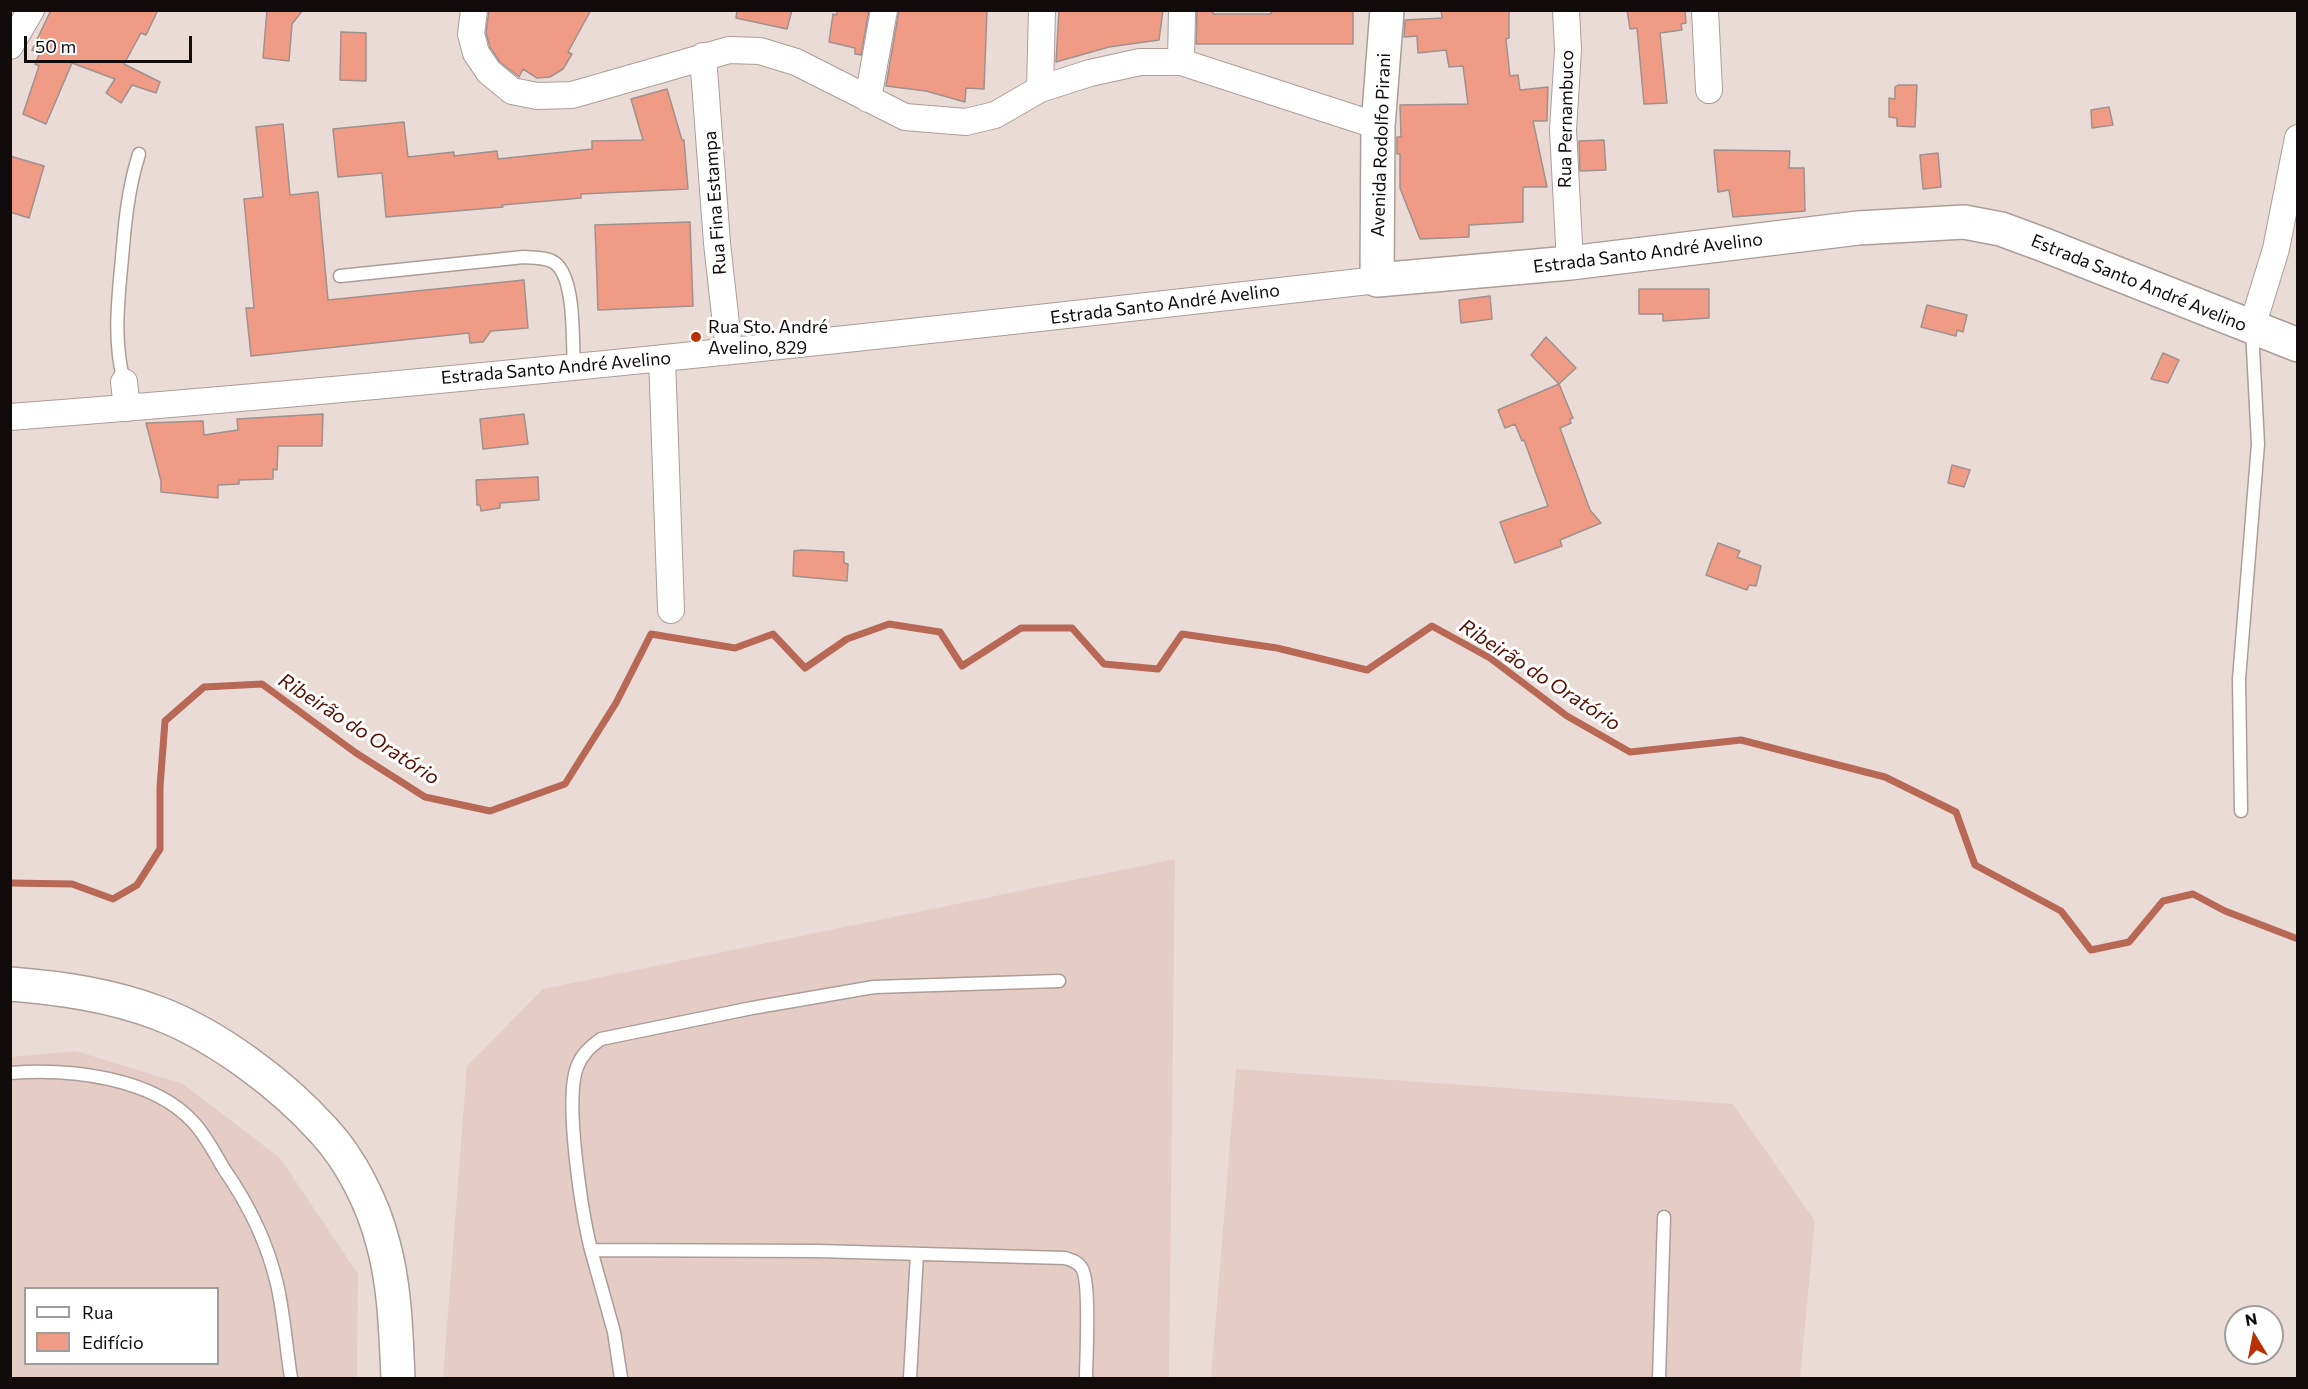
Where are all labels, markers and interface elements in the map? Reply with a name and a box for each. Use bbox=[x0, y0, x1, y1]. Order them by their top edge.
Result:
scale bar bbox=[27, 24, 195, 62]
text: 50 m bbox=[35, 35, 76, 57]
street label: Rua Pernambuco bbox=[1554, 50, 1578, 188]
street label: Avenida Rodolfo Pirani bbox=[1367, 52, 1395, 238]
street label: Rua Fina Estampa bbox=[699, 130, 731, 276]
street label: Estrada Santo André Avelino bbox=[1532, 228, 1764, 278]
street label: Estrada Santo André Avelino bbox=[2028, 230, 2250, 336]
street label: Estrada Santo André Avelino bbox=[1049, 279, 1281, 329]
place label: Rua Sto. André Avelino, 829 bbox=[708, 316, 828, 358]
marker: Rua Sto. André Avelino, 829 bbox=[689, 330, 703, 344]
street label: Estrada Santo André Avelino bbox=[440, 347, 672, 389]
water label: Ribeirão do Oratório bbox=[1455, 614, 1625, 736]
water label: Ribeirão do Oratório bbox=[274, 668, 444, 790]
legend bbox=[24, 1287, 219, 1365]
text: Rua bbox=[82, 1301, 113, 1323]
north arrow bbox=[2224, 1305, 2284, 1365]
text: N bbox=[2244, 1308, 2259, 1329]
text: Edifício bbox=[82, 1331, 144, 1353]

